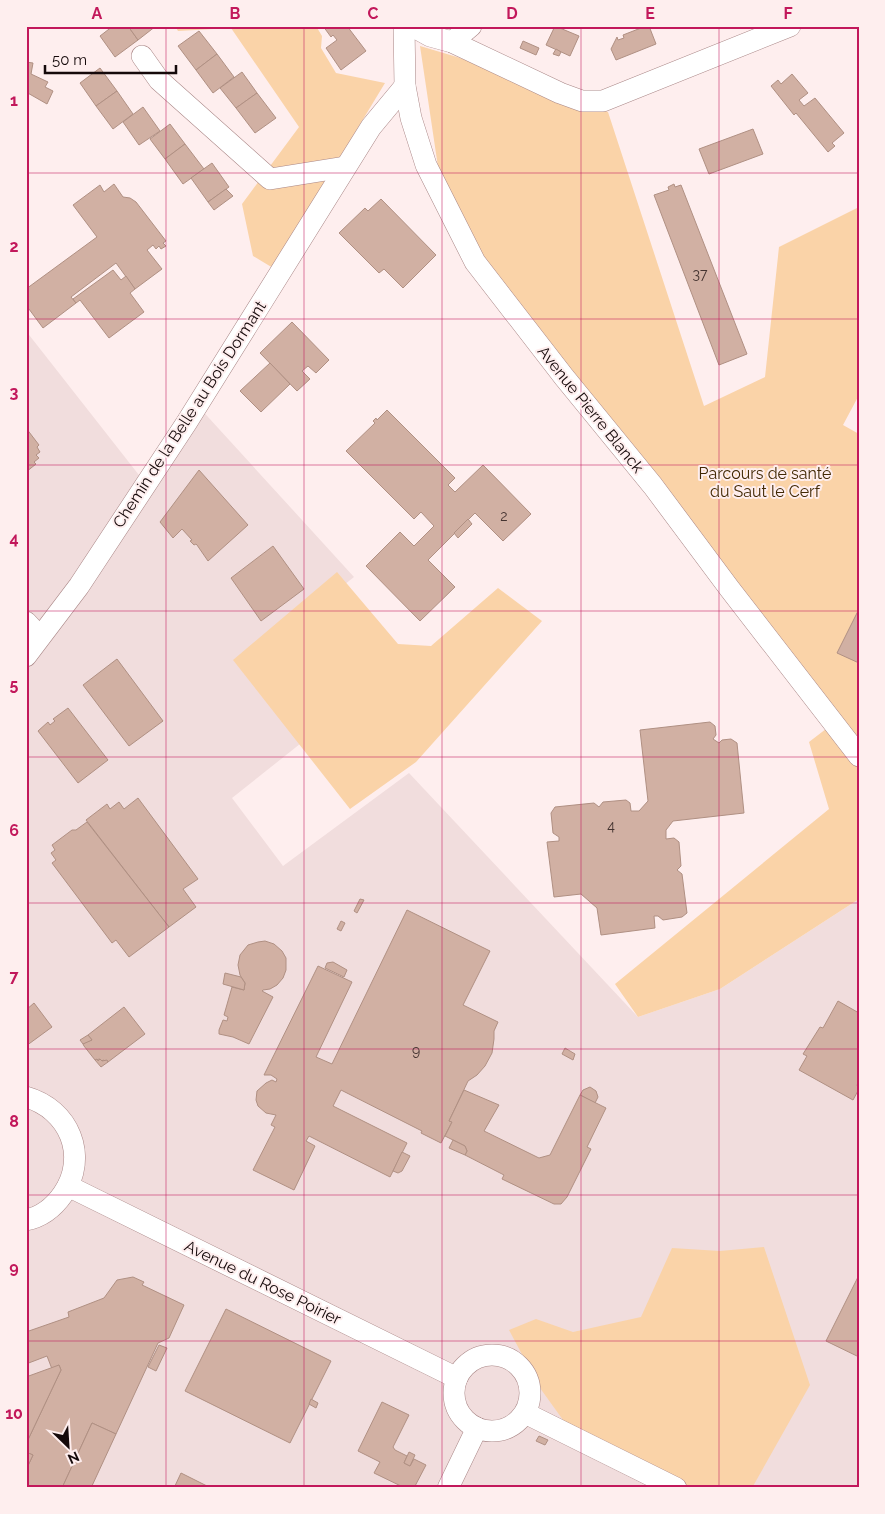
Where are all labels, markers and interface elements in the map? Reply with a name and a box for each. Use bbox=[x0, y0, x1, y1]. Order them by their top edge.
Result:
text: A bbox=[92, 4, 103, 23]
text: B bbox=[230, 4, 241, 23]
text: C bbox=[368, 4, 379, 23]
text: D bbox=[506, 4, 518, 23]
text: E bbox=[645, 4, 655, 23]
text: F bbox=[783, 4, 793, 23]
scale bar bbox=[45, 42, 176, 74]
text: 50 m bbox=[52, 51, 87, 69]
text: 1 bbox=[10, 91, 18, 110]
text: 2 bbox=[9, 237, 19, 256]
house number: 37 bbox=[693, 266, 708, 282]
street label: Chemin de la Belle au Bois Dormant bbox=[109, 297, 270, 531]
street label: Avenue Pierre Blanck bbox=[534, 342, 648, 477]
text: 3 bbox=[10, 383, 19, 402]
park label: Parcours de santé du Saut le Cerf bbox=[699, 464, 831, 501]
house number: 2 bbox=[500, 508, 508, 524]
text: 4 bbox=[9, 529, 19, 548]
text: 5 bbox=[10, 675, 19, 694]
house number: 4 bbox=[607, 818, 615, 834]
text: 6 bbox=[9, 821, 19, 840]
text: 7 bbox=[10, 967, 19, 986]
house number: 9 bbox=[412, 1043, 420, 1059]
text: 8 bbox=[9, 1112, 19, 1131]
street label: Avenue du Rose Poirier bbox=[182, 1236, 344, 1329]
text: 9 bbox=[9, 1258, 19, 1277]
text: 10 bbox=[5, 1404, 23, 1423]
north arrow bbox=[42, 1422, 92, 1472]
text: N bbox=[65, 1448, 82, 1467]

